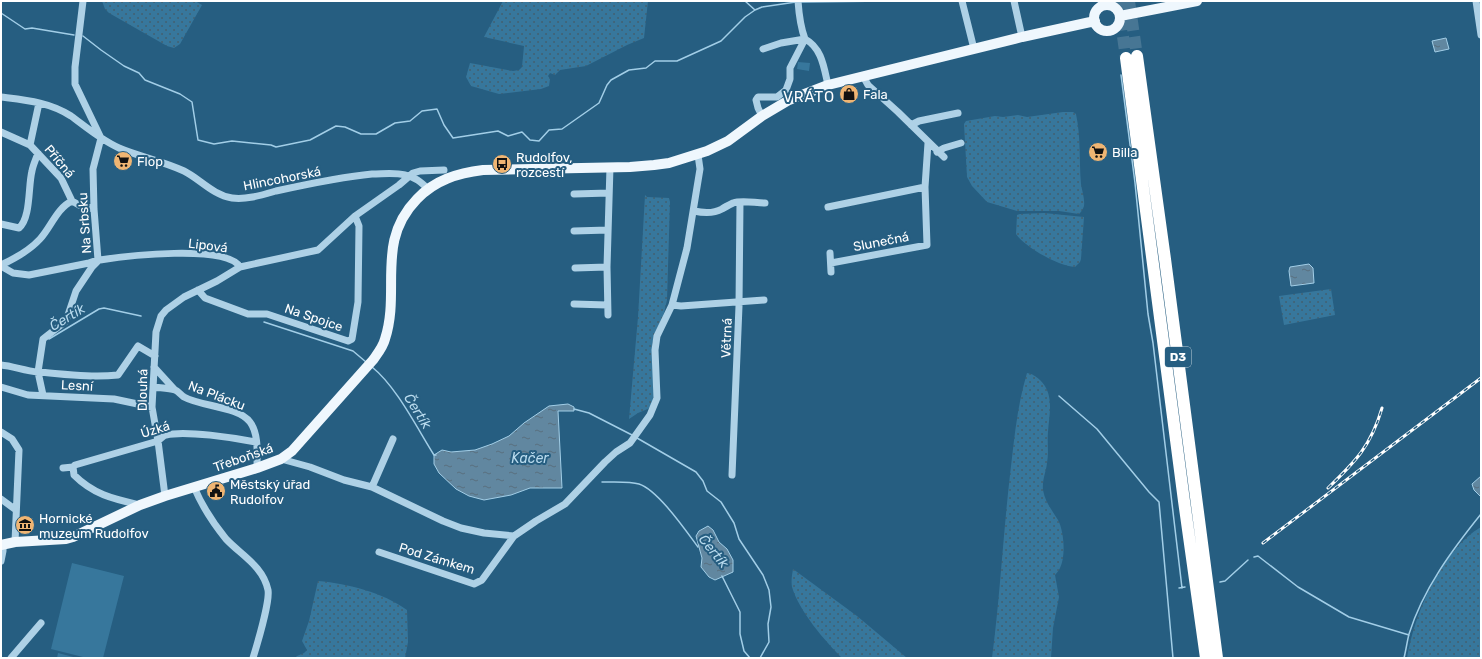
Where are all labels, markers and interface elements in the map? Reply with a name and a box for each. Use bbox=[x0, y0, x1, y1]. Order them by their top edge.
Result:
shop icon: Fala bbox=[838, 83, 860, 105]
place label: Fala bbox=[863, 87, 888, 102]
district label: VRÁTO bbox=[783, 88, 835, 106]
supermarket icon: Billa bbox=[1087, 141, 1109, 163]
street label: Příčná bbox=[41, 142, 78, 181]
place label: Billa bbox=[1112, 145, 1137, 160]
supermarket icon: Flop bbox=[112, 150, 134, 172]
place label: Rudolfov, rozcestí bbox=[516, 150, 573, 180]
bus stop icon: Rudolfov, rozcestí bbox=[491, 153, 513, 175]
place label: Flop bbox=[137, 154, 163, 169]
street label: Hlincohorská bbox=[242, 164, 322, 193]
street label: Na Srbsku bbox=[75, 192, 94, 254]
street label: Slunečná bbox=[852, 229, 910, 254]
street label: Lipová bbox=[187, 236, 228, 255]
water label: Čertík bbox=[46, 299, 89, 335]
street label: Na Spojce bbox=[283, 301, 345, 334]
street label: Větrná bbox=[718, 318, 735, 358]
road number: D3 bbox=[1165, 347, 1191, 367]
street label: Dlouhá bbox=[135, 369, 150, 411]
street label: Lesní bbox=[61, 377, 94, 394]
street label: Na Plácku bbox=[186, 378, 247, 413]
water label: Čertík bbox=[400, 390, 436, 433]
street label: Úzká bbox=[139, 418, 171, 441]
street label: Třeboňská bbox=[211, 440, 275, 475]
water label: Kačer bbox=[511, 450, 549, 467]
place label: Městský úřad Rudolfov bbox=[230, 477, 310, 507]
public building icon: Městský úřad Rudolfov bbox=[205, 480, 227, 502]
place label: Hornické muzeum Rudolfov bbox=[39, 511, 149, 541]
museum icon: Hornické muzeum Rudolfov bbox=[14, 514, 36, 536]
water label: Čertík bbox=[695, 530, 734, 572]
street label: Pod Zámkem bbox=[397, 540, 477, 577]

